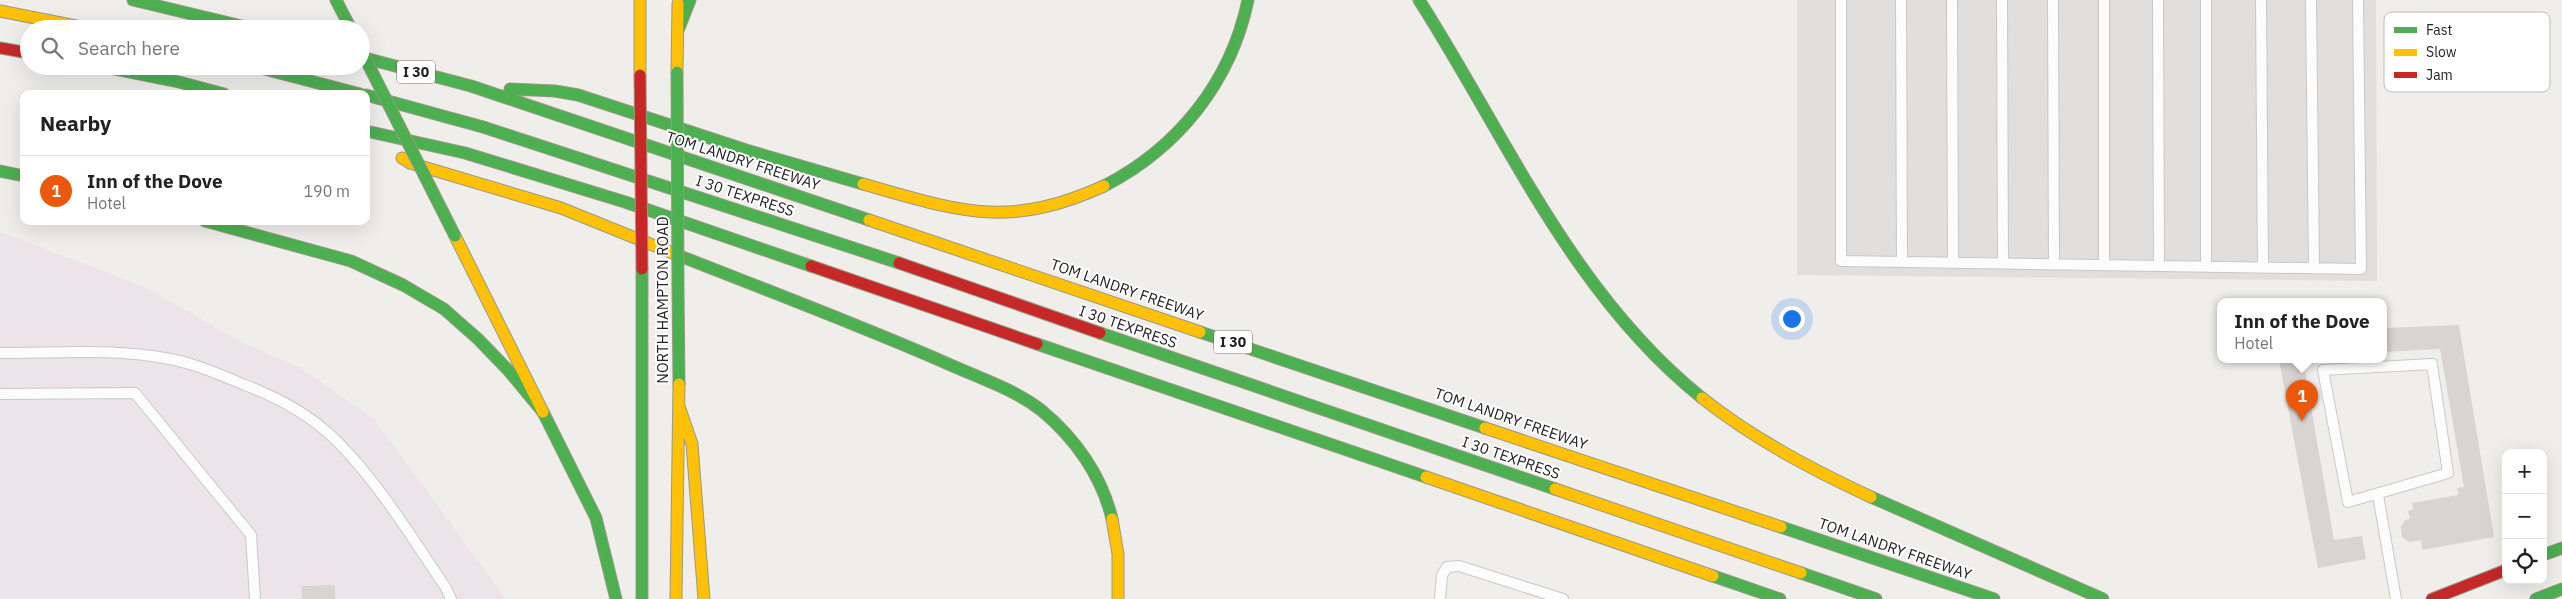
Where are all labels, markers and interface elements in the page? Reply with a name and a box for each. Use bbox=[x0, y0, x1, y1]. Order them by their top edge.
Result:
legend bbox=[2384, 12, 2550, 92]
search box bbox=[20, 20, 370, 75]
text: Fast bbox=[2426, 21, 2452, 39]
icon: search bbox=[38, 34, 66, 62]
text: Search here bbox=[78, 36, 180, 60]
text: Slow bbox=[2426, 43, 2457, 61]
road number: I 30 bbox=[397, 61, 435, 84]
text: Jam bbox=[2426, 66, 2453, 84]
text: Nearby bbox=[40, 109, 111, 137]
street label: TOM LANDRY FREEWAY bbox=[664, 127, 823, 194]
text: Inn of the Dove bbox=[87, 169, 223, 193]
street label: I 30 TEXPRESS bbox=[694, 171, 797, 220]
text: 1 bbox=[51, 181, 61, 201]
text: 190 m bbox=[303, 181, 350, 201]
text: Hotel bbox=[87, 193, 126, 213]
street label: NORTH HAMPTON ROAD bbox=[653, 216, 672, 384]
street label: TOM LANDRY FREEWAY bbox=[1048, 254, 1206, 325]
popup bbox=[2217, 298, 2387, 363]
street label: I 30 TEXPRESS bbox=[1077, 301, 1180, 352]
your location bbox=[1779, 306, 1805, 332]
text: Inn of the Dove bbox=[2234, 309, 2370, 333]
road number: I 30 bbox=[1214, 331, 1252, 354]
text: Hotel bbox=[2234, 333, 2273, 353]
pin: 1 bbox=[2286, 380, 2318, 421]
street label: TOM LANDRY FREEWAY bbox=[1432, 383, 1590, 454]
street label: I 30 TEXPRESS bbox=[1460, 432, 1563, 483]
map controls bbox=[2502, 449, 2547, 584]
button: + bbox=[2502, 449, 2547, 494]
button: − bbox=[2502, 494, 2547, 539]
street label: TOM LANDRY FREEWAY bbox=[1816, 513, 1974, 584]
button: locate bbox=[2502, 539, 2547, 584]

